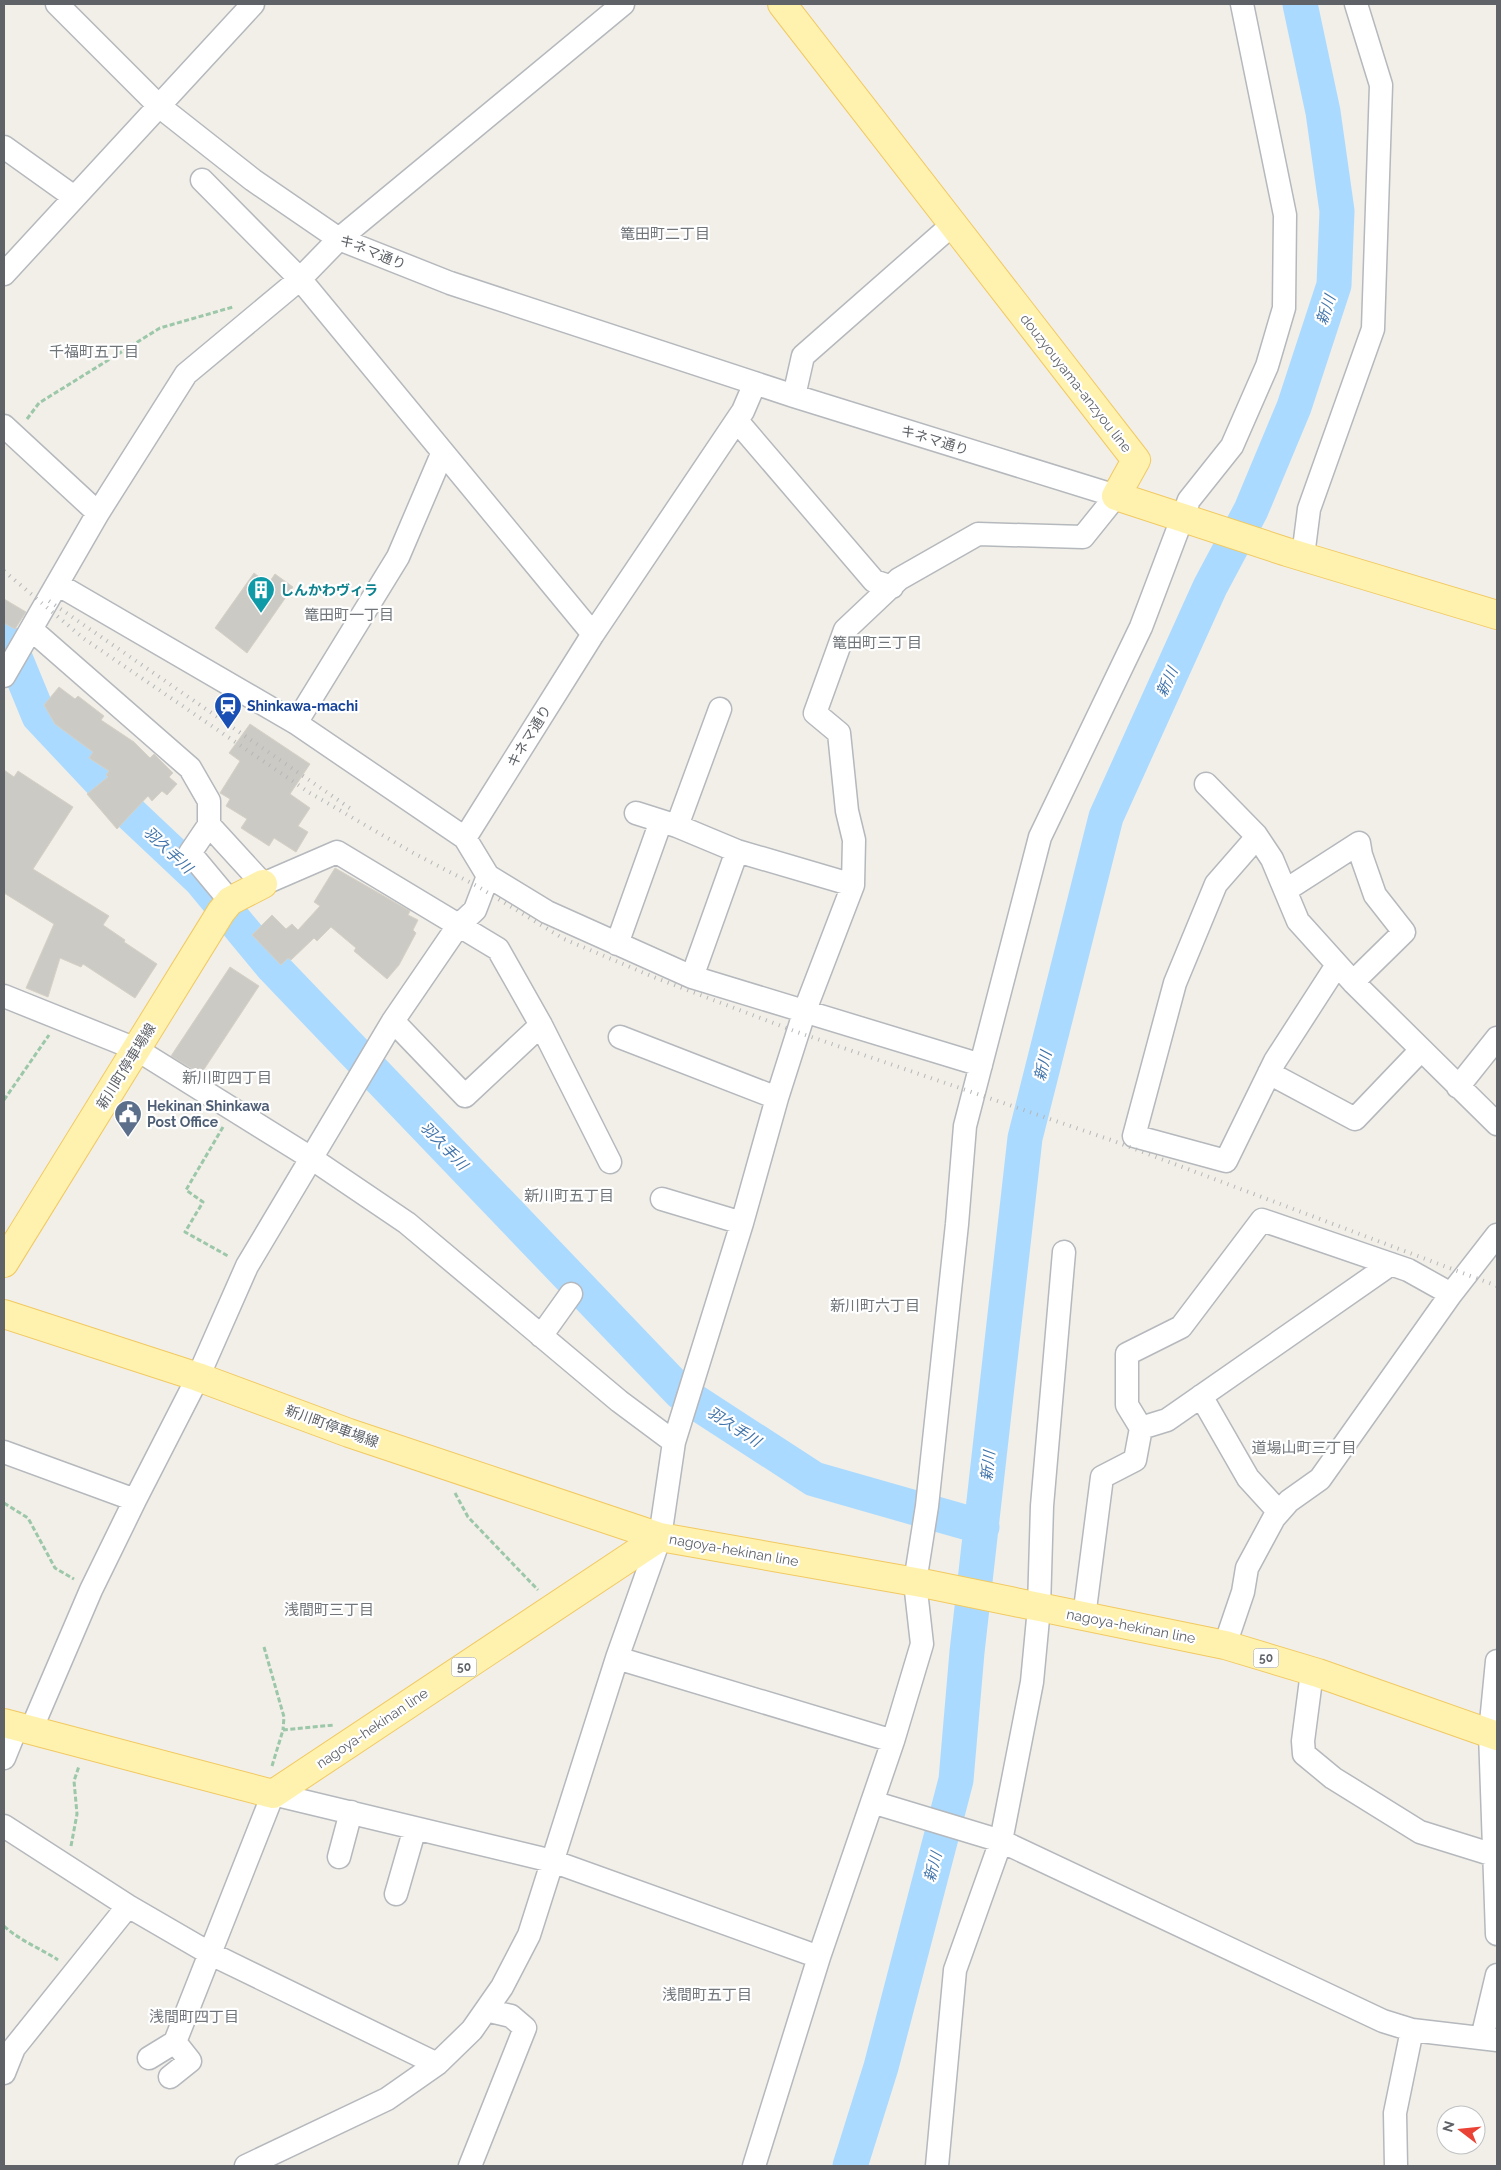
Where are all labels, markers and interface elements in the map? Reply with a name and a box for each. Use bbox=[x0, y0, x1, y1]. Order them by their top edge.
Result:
district label: 篭田町二丁目 bbox=[620, 225, 710, 243]
street label: キネマ通り bbox=[338, 231, 408, 273]
water label: 新川 bbox=[1313, 291, 1340, 327]
street label: douzyouyama-anzyou line bbox=[1017, 311, 1135, 455]
district label: 千福町五丁目 bbox=[49, 343, 139, 361]
street label: キネマ通り bbox=[899, 422, 971, 458]
building icon: しんかわヴィラ bbox=[246, 575, 276, 614]
place label: しんかわヴィラ bbox=[280, 582, 378, 598]
district label: 篭田町一丁目 bbox=[304, 606, 394, 624]
district label: 篭田町三丁目 bbox=[832, 634, 922, 652]
water label: 新川 bbox=[1153, 663, 1182, 699]
station icon: Shinkawa-machi bbox=[213, 691, 243, 730]
place label: Shinkawa-machi bbox=[247, 698, 358, 714]
street label: キネマ通り bbox=[504, 702, 554, 770]
water label: 羽久手川 bbox=[140, 823, 198, 878]
street label: 新川町停車場線 bbox=[93, 1020, 159, 1112]
water label: 新川 bbox=[1031, 1047, 1056, 1083]
district label: 新川町四丁目 bbox=[182, 1069, 272, 1087]
place label: Hekinan Shinkawa Post Office bbox=[147, 1098, 270, 1130]
public building icon: Hekinan Shinkawa Post Office bbox=[113, 1099, 143, 1138]
water label: 羽久手川 bbox=[417, 1118, 473, 1175]
district label: 新川町五丁目 bbox=[524, 1187, 614, 1205]
district label: 新川町六丁目 bbox=[830, 1297, 920, 1315]
street label: 新川町停車場線 bbox=[283, 1402, 381, 1450]
water label: 羽久手川 bbox=[704, 1403, 766, 1452]
district label: 道場山町三丁目 bbox=[1251, 1439, 1357, 1457]
water label: 新川 bbox=[977, 1448, 999, 1482]
street label: nagoya-hekinan line bbox=[668, 1531, 800, 1569]
district label: 浅間町三丁目 bbox=[284, 1601, 374, 1619]
street label: nagoya-hekinan line bbox=[1065, 1606, 1197, 1646]
road number: 50 bbox=[1254, 1649, 1278, 1668]
road number: 50 bbox=[452, 1658, 476, 1676]
street label: nagoya-hekinan line bbox=[313, 1685, 431, 1771]
water label: 新川 bbox=[920, 1848, 946, 1884]
district label: 浅間町五丁目 bbox=[662, 1986, 752, 2004]
district label: 浅間町四丁目 bbox=[149, 2008, 239, 2026]
north arrow bbox=[1436, 2105, 1486, 2155]
text: N bbox=[1439, 2119, 1458, 2134]

